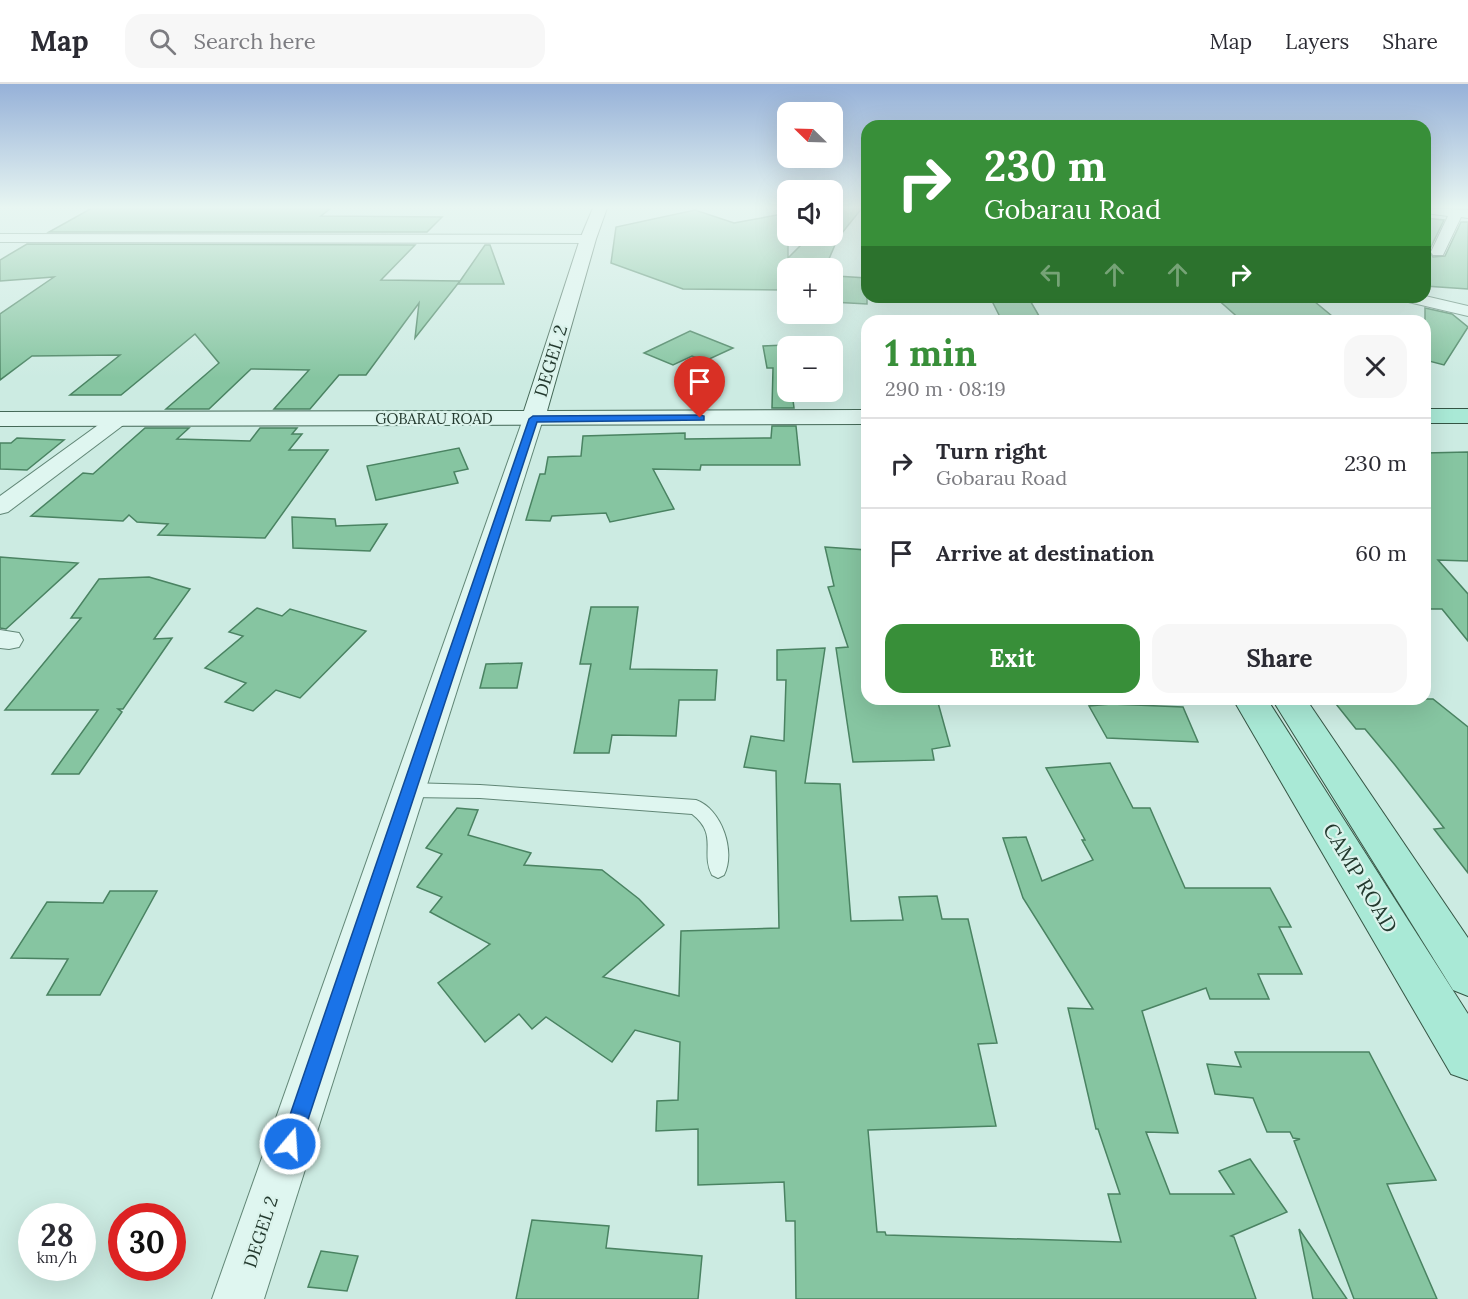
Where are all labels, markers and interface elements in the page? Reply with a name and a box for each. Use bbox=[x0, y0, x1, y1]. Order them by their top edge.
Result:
search box bbox=[125, 14, 545, 68]
text: Map bbox=[30, 23, 89, 59]
icon: search bbox=[146, 25, 179, 58]
text: Search here bbox=[194, 27, 316, 55]
text: Map bbox=[1209, 28, 1252, 55]
text: Layers bbox=[1285, 28, 1349, 55]
text: Share bbox=[1382, 28, 1438, 55]
north arrow bbox=[777, 102, 843, 168]
map controls bbox=[777, 102, 843, 402]
text: 230 m bbox=[984, 139, 1106, 193]
icon: right bbox=[885, 144, 963, 222]
button: sound bbox=[777, 180, 843, 246]
text: Gobarau Road bbox=[984, 192, 1161, 226]
button: + bbox=[777, 258, 843, 324]
icon: left bbox=[1035, 258, 1068, 291]
icon: ahead bbox=[1098, 258, 1131, 291]
icon: ahead bbox=[1161, 258, 1194, 291]
icon: right bbox=[1224, 258, 1257, 291]
street label: DEGEL 2 bbox=[529, 322, 572, 400]
text: 1 min bbox=[885, 330, 977, 376]
button: close bbox=[1344, 335, 1407, 398]
button: − bbox=[777, 336, 843, 402]
pin bbox=[674, 356, 725, 418]
icon: arrive bbox=[683, 365, 716, 398]
text: 290 m · 08:19 bbox=[885, 376, 1006, 401]
street label: GOBARAU ROAD bbox=[375, 409, 493, 428]
text: Turn right bbox=[936, 437, 1047, 465]
icon: right bbox=[885, 447, 918, 480]
text: 230 m bbox=[1344, 449, 1407, 477]
text: Gobarau Road bbox=[936, 465, 1067, 490]
icon: arrive bbox=[885, 537, 918, 570]
text: Arrive at destination bbox=[936, 539, 1154, 567]
text: 60 m bbox=[1355, 539, 1407, 567]
button: Exit bbox=[885, 624, 1140, 693]
button: Share bbox=[1152, 624, 1407, 693]
street label: CAMP ROAD bbox=[1317, 818, 1404, 938]
position arrow bbox=[258, 1112, 322, 1176]
street label: DEGEL 2 bbox=[238, 1193, 283, 1271]
speed limit sign: 30 bbox=[108, 1203, 186, 1281]
text: 28 bbox=[40, 1216, 74, 1254]
text: km/h bbox=[37, 1248, 77, 1267]

